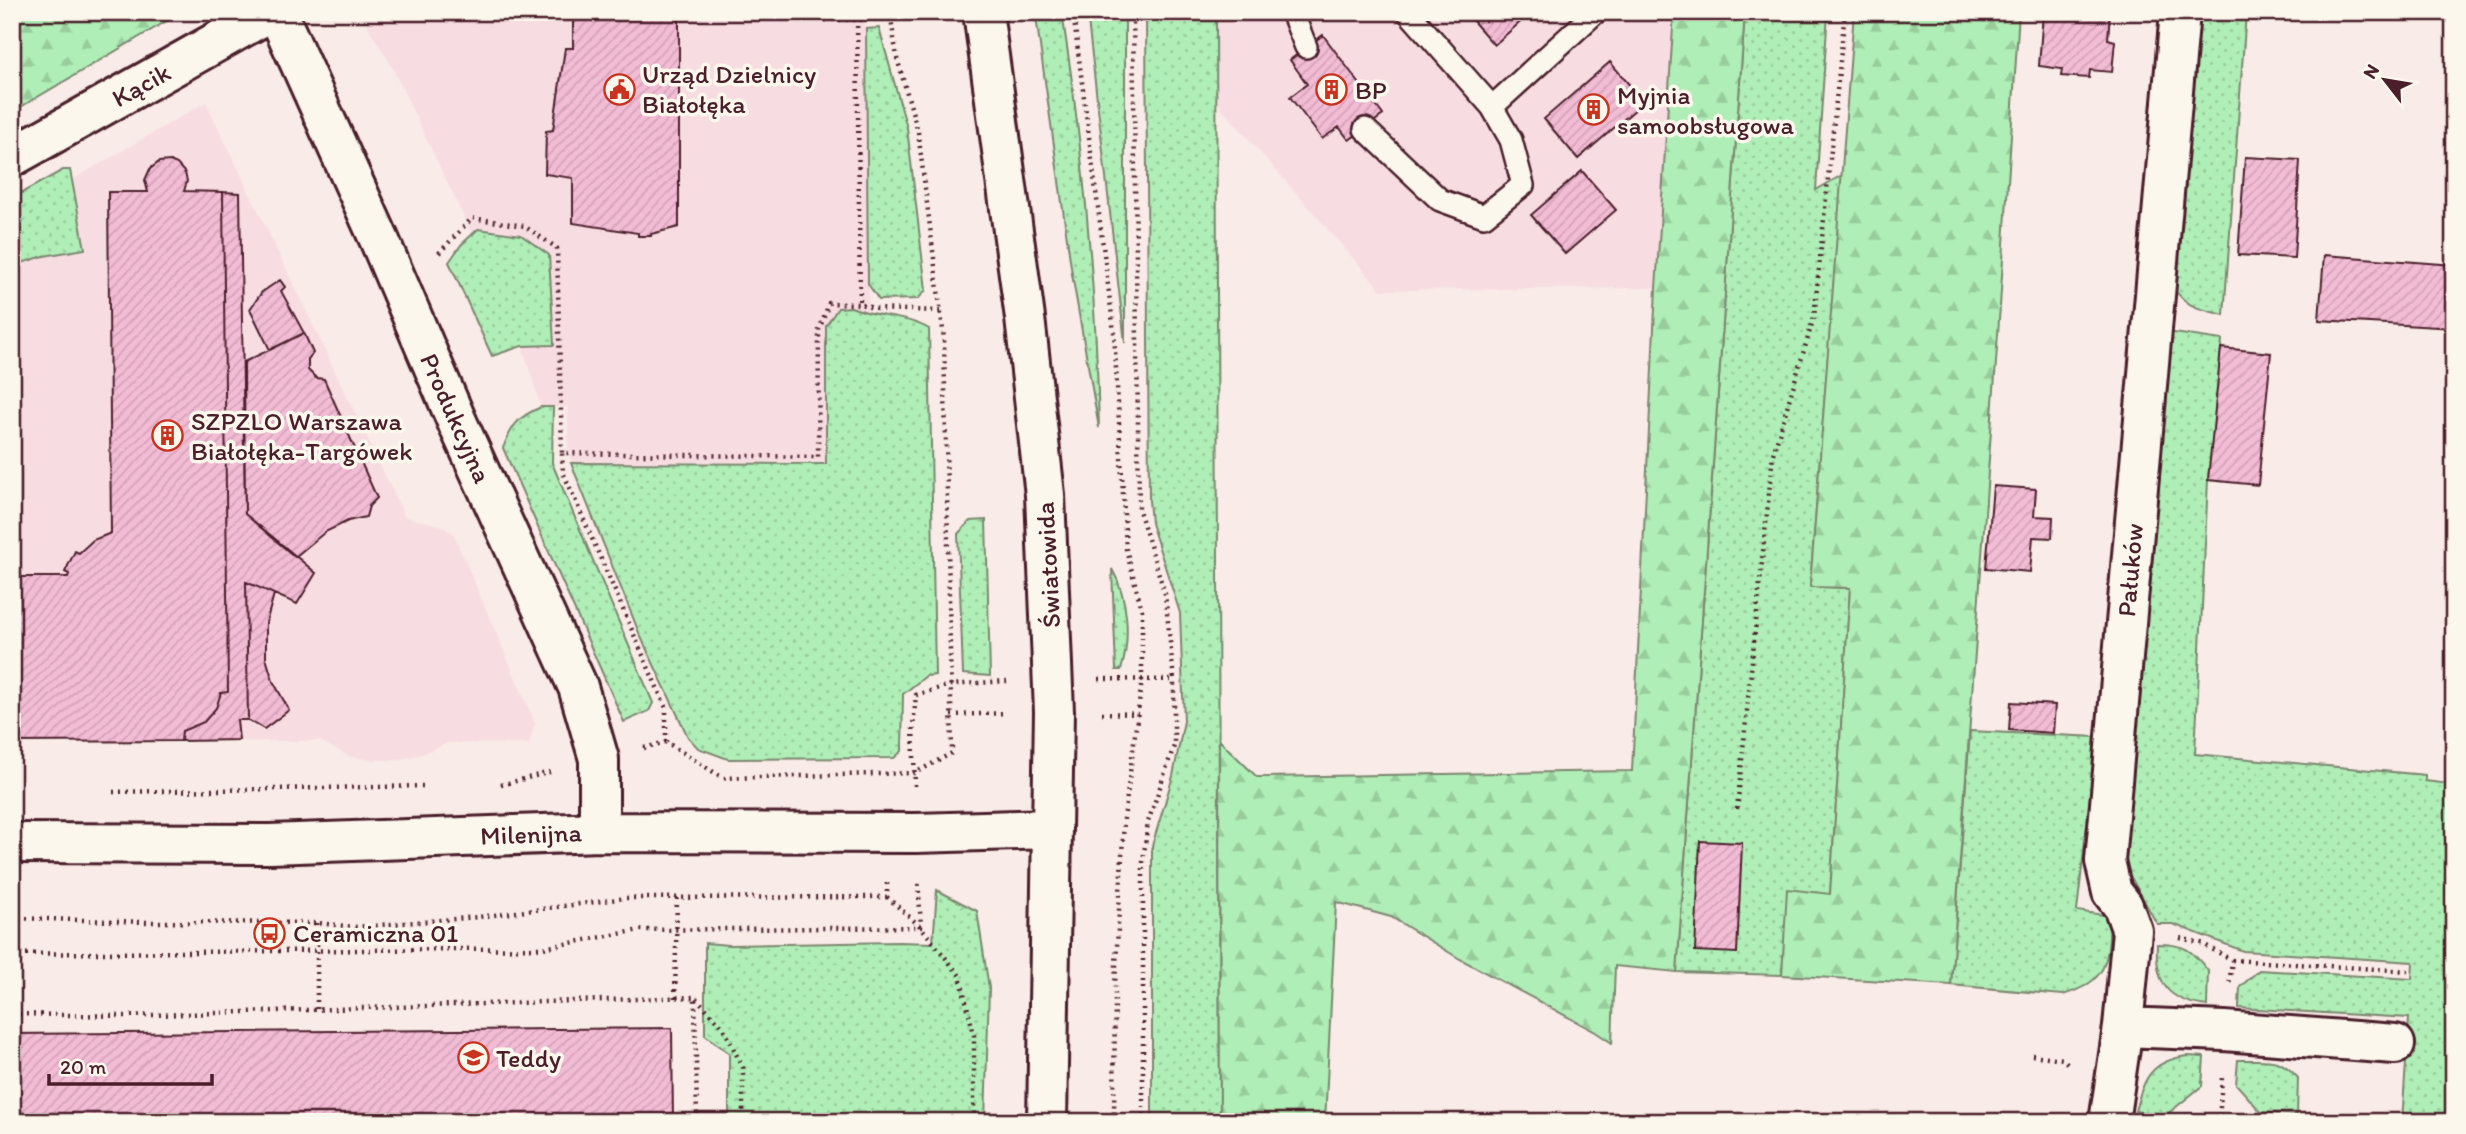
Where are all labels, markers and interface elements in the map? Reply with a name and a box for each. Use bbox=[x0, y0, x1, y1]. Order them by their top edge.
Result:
north arrow bbox=[2350, 46, 2420, 116]
street label: Kącik bbox=[106, 56, 176, 114]
place label: Urząd Dzielnicy Białołęka bbox=[642, 58, 816, 120]
text: N bbox=[2358, 60, 2384, 83]
public building icon: Urząd Dzielnicy Białołęka bbox=[602, 72, 636, 106]
building icon: BP bbox=[1315, 73, 1349, 107]
place label: BP bbox=[1355, 74, 1387, 106]
place label: Myjnia samoobsługowa bbox=[1617, 79, 1795, 141]
building icon: Myjnia samoobsługowa bbox=[1577, 93, 1611, 127]
street label: Produkcyjna bbox=[413, 348, 499, 488]
place label: SZPZLO Warszawa Białołęka-Targówek bbox=[191, 405, 412, 467]
building icon: SZPZLO Warszawa Białołęka-Targówek bbox=[151, 419, 185, 453]
street label: Światowida bbox=[1029, 501, 1067, 629]
street label: Pałuków bbox=[2110, 522, 2150, 618]
street label: Milenijna bbox=[480, 816, 583, 852]
bus stop icon: Ceramiczna 01 bbox=[253, 916, 287, 950]
place label: Ceramiczna 01 bbox=[293, 917, 458, 949]
school or university icon: Teddy bbox=[456, 1041, 490, 1075]
place label: Teddy bbox=[496, 1042, 561, 1074]
scale bar bbox=[49, 1043, 212, 1087]
text: 20 m bbox=[60, 1054, 107, 1079]

